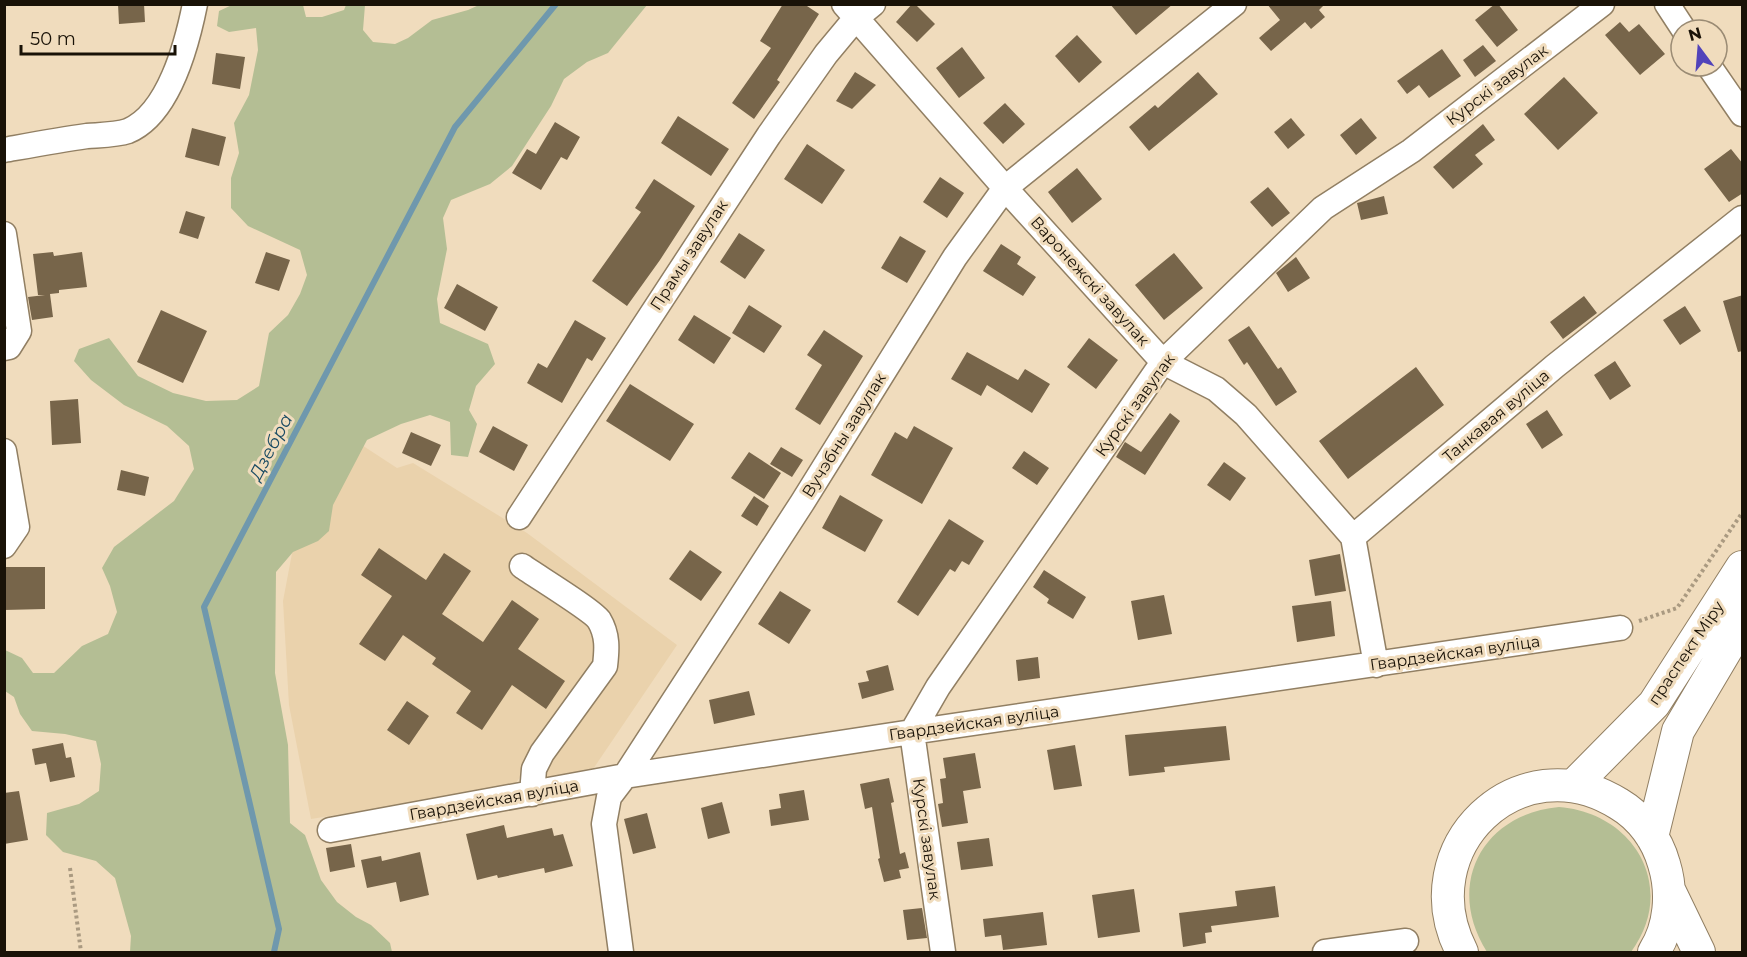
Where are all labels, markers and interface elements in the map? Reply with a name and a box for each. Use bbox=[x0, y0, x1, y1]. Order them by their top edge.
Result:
scale bar bbox=[21, 18, 176, 56]
north arrow bbox=[1669, 18, 1729, 78]
text: N bbox=[1686, 23, 1704, 45]
text: 50 m bbox=[30, 28, 76, 50]
street label: Курскі завулак bbox=[1442, 40, 1552, 129]
street label: Прамы завулак bbox=[646, 196, 732, 314]
street label: Варонежскі завулак bbox=[1027, 212, 1154, 350]
street label: Курскі завулак bbox=[1091, 349, 1179, 460]
street label: Танкавая вуліца bbox=[1439, 366, 1553, 466]
street label: Вучэбны завулак bbox=[798, 369, 890, 501]
water label: Дзебра bbox=[244, 410, 298, 486]
street label: праспект Міру bbox=[1644, 597, 1728, 708]
street label: Гвардзейская вуліца bbox=[1369, 632, 1541, 674]
street label: Гвардзейская вуліца bbox=[888, 702, 1060, 744]
street label: Гвардзейская вуліца bbox=[408, 776, 580, 824]
street label: Курскі завулак bbox=[909, 777, 945, 902]

